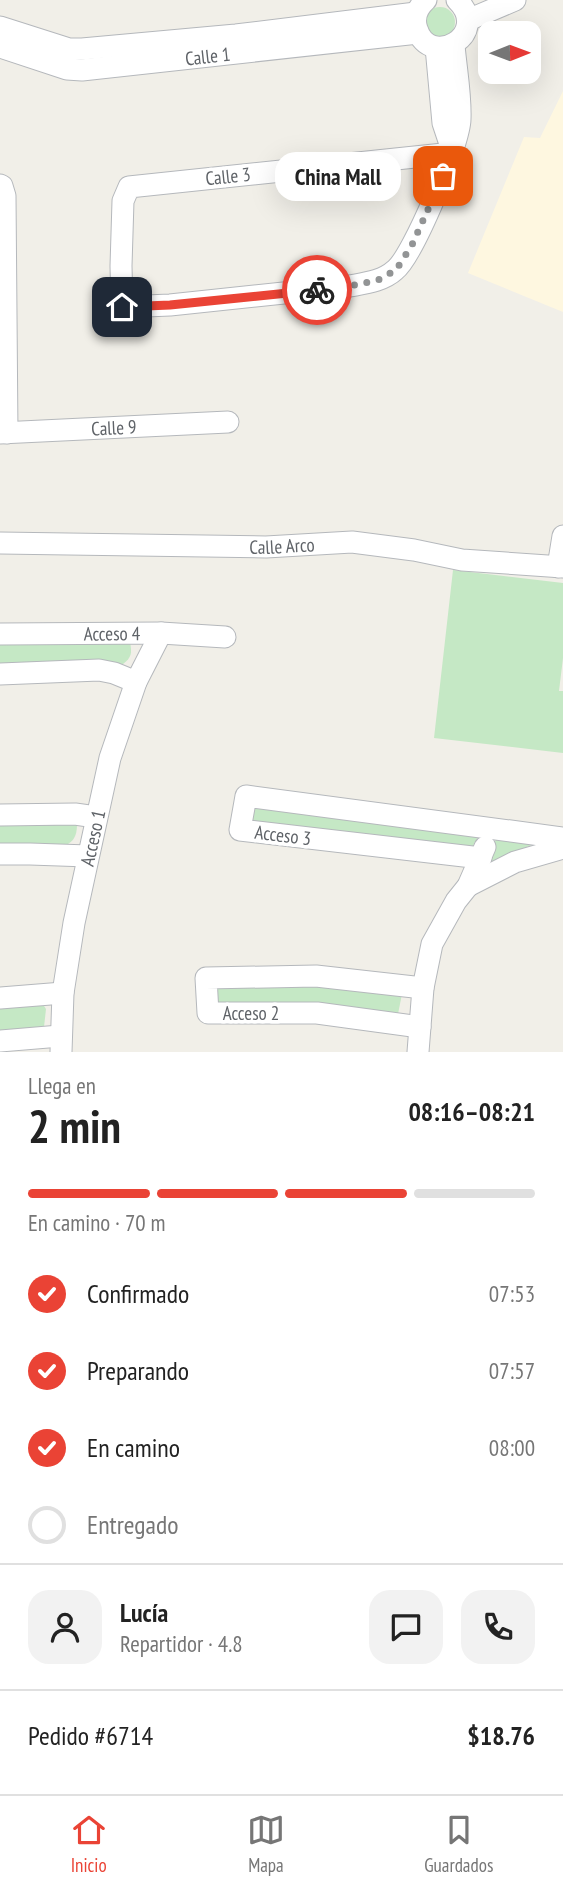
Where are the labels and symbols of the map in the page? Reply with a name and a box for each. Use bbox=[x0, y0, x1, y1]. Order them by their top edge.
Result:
north arrow bbox=[478, 21, 541, 84]
street label: Calle 1 bbox=[184, 42, 232, 71]
pin bbox=[413, 146, 473, 206]
callout: China Mall bbox=[275, 152, 401, 200]
street label: Calle 3 bbox=[204, 162, 252, 190]
courier bbox=[282, 255, 352, 325]
pin bbox=[92, 277, 152, 337]
street label: Calle 9 bbox=[91, 414, 137, 441]
street label: Calle Arco bbox=[249, 532, 315, 559]
street label: Acceso 4 bbox=[84, 621, 141, 645]
street label: Acceso 1 bbox=[75, 808, 110, 868]
street label: Acceso 3 bbox=[253, 820, 313, 850]
street label: Acceso 2 bbox=[223, 1001, 279, 1025]

